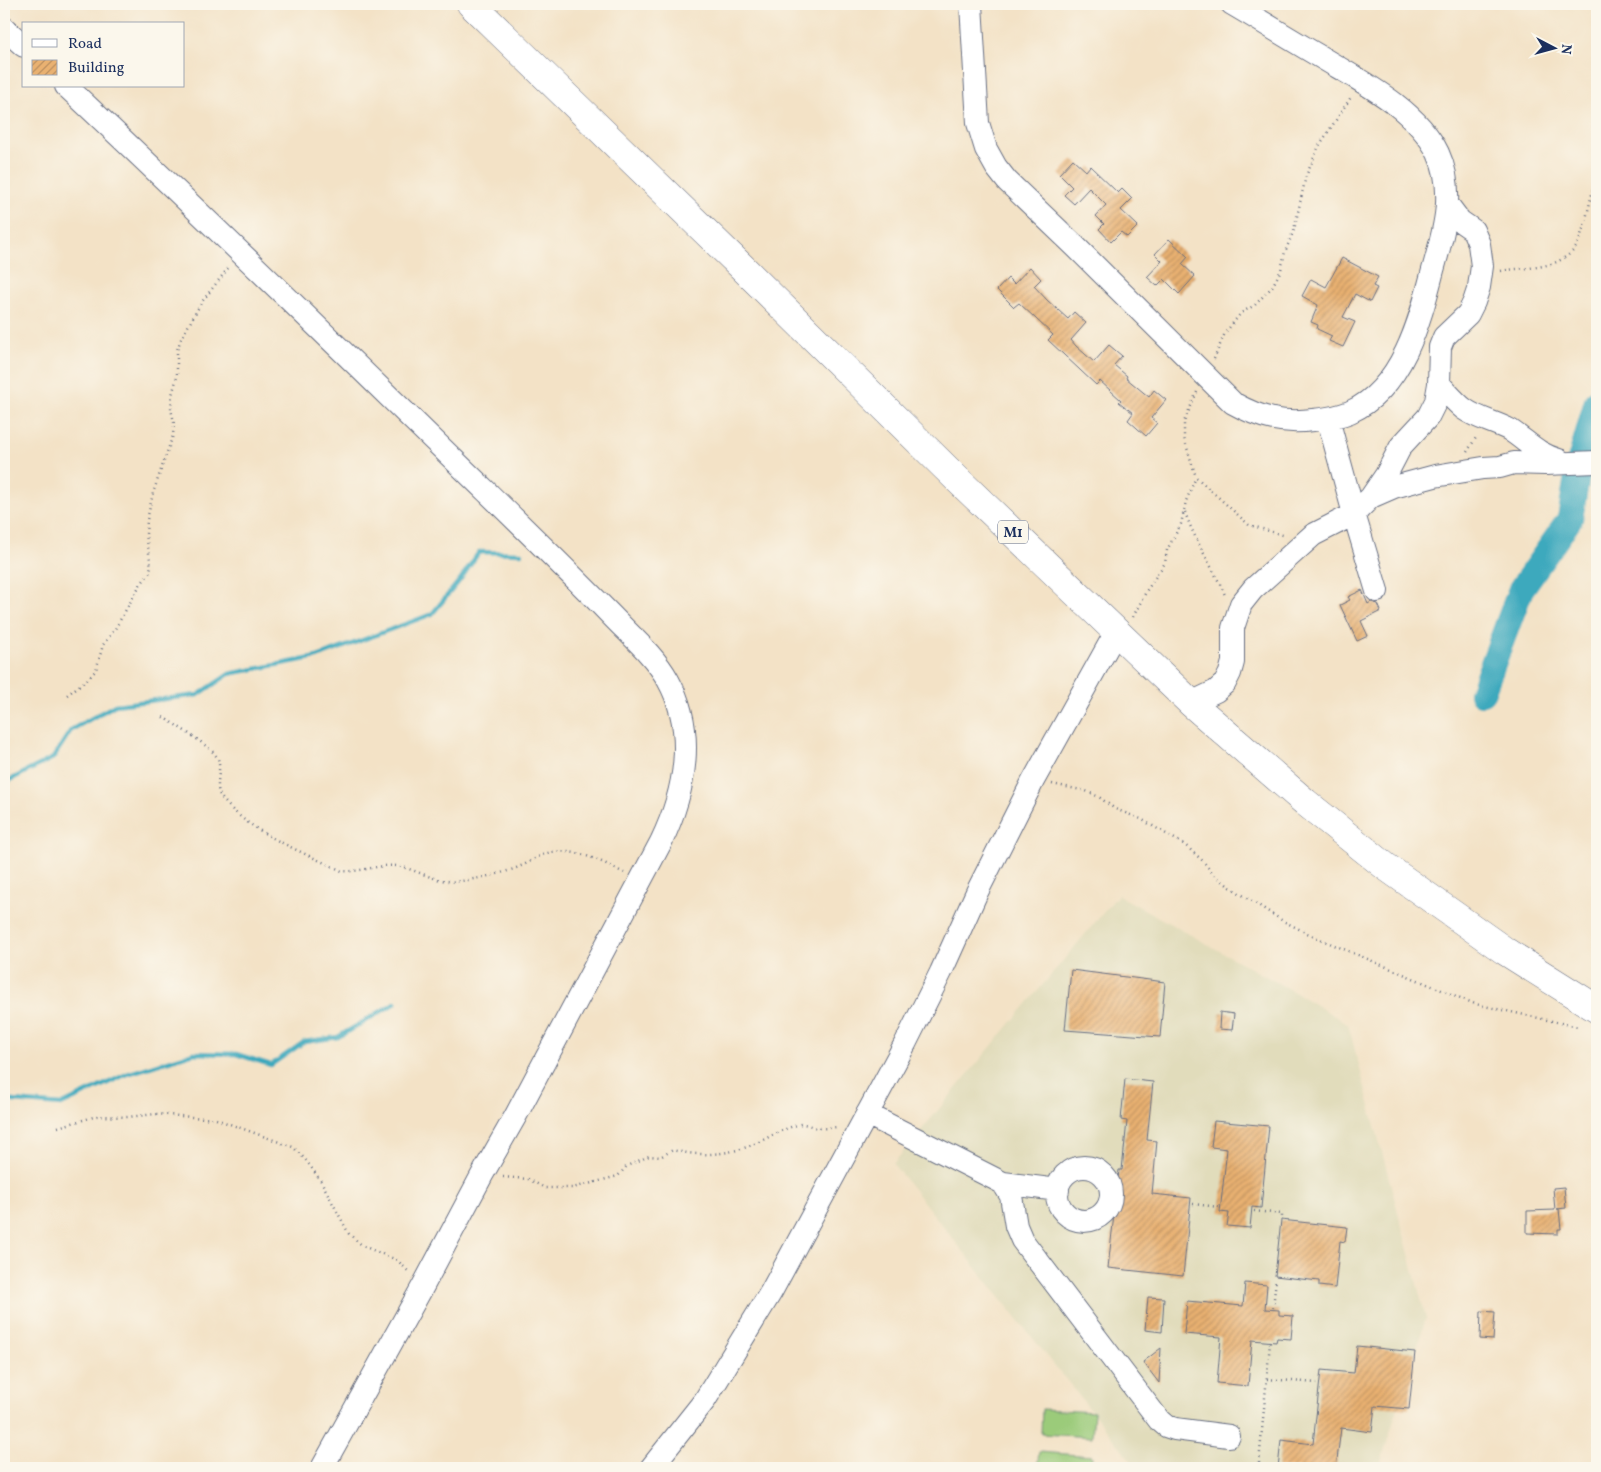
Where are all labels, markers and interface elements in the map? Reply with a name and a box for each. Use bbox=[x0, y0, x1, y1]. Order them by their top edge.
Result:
legend bbox=[22, 22, 185, 88]
north arrow bbox=[1528, 22, 1578, 72]
text: Road bbox=[68, 34, 102, 55]
text: N bbox=[1555, 43, 1575, 55]
text: Building bbox=[68, 58, 125, 79]
road number: M1 bbox=[998, 520, 1028, 544]

